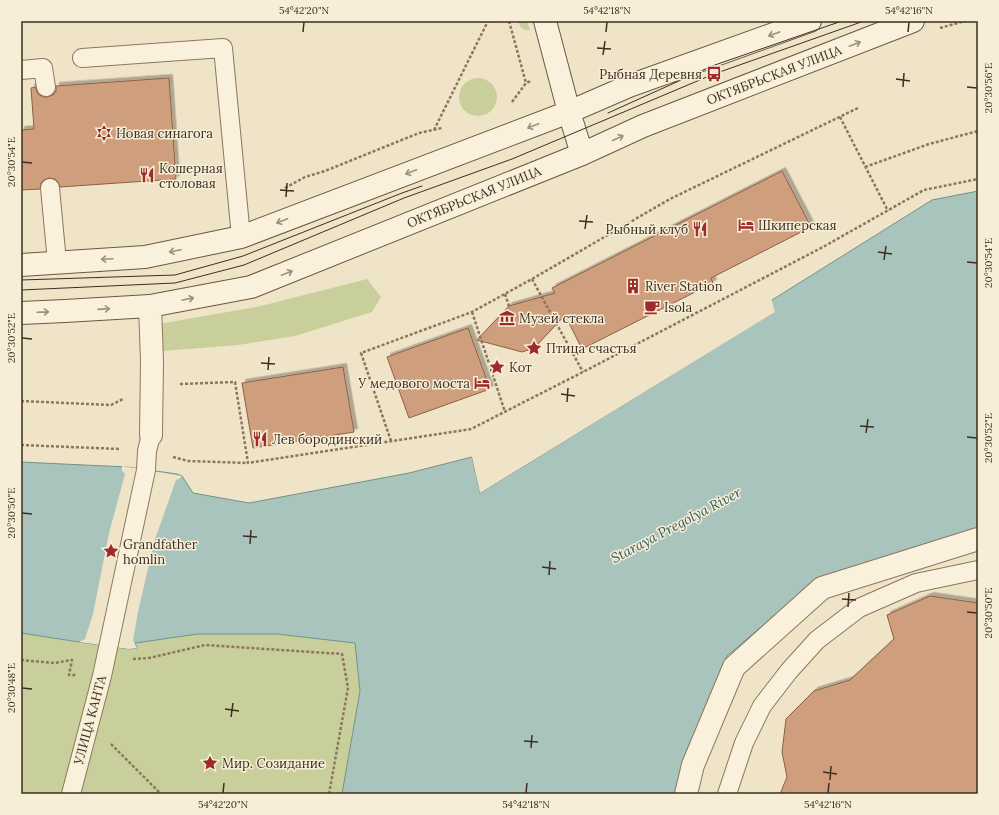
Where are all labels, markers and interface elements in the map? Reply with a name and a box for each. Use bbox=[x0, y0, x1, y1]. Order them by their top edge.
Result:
text: 54°42'20"N bbox=[279, 4, 329, 17]
text: 54°42'18"N bbox=[583, 4, 631, 17]
text: 54°42'16"N bbox=[885, 4, 933, 17]
one-way arrow bbox=[768, 31, 780, 39]
one-way arrow bbox=[849, 39, 861, 47]
street label: ОКТЯБРЬСКАЯ УЛИЦА bbox=[704, 41, 845, 109]
text: 20°30'56"E bbox=[982, 63, 995, 113]
bus stop icon: Рыбная Деревня bbox=[705, 65, 723, 83]
place label: Рыбная Деревня bbox=[599, 66, 702, 83]
one-way arrow bbox=[527, 122, 539, 130]
synagogue icon: Новая синагога bbox=[95, 124, 113, 142]
place label: Новая синагога bbox=[116, 125, 213, 142]
one-way arrow bbox=[611, 134, 623, 141]
text: 20°30'54"E bbox=[5, 137, 18, 187]
place label: Кошерная столовая bbox=[159, 160, 223, 192]
street label: ОКТЯБРЬСКАЯ УЛИЦА bbox=[404, 162, 544, 232]
restaurant icon: Кошерная столовая bbox=[138, 166, 156, 184]
one-way arrow bbox=[406, 169, 418, 177]
hotel icon: Шкиперская bbox=[737, 216, 755, 234]
place label: Шкиперская bbox=[758, 217, 837, 234]
one-way arrow bbox=[277, 218, 289, 226]
restaurant icon: Рыбный клуб bbox=[691, 220, 709, 238]
place label: Рыбный клуб bbox=[606, 221, 688, 238]
text: 20°30'54"E bbox=[982, 238, 995, 288]
one-way arrow bbox=[169, 247, 182, 255]
one-way arrow bbox=[101, 255, 114, 263]
one-way arrow bbox=[280, 268, 292, 276]
building icon: River Station bbox=[624, 277, 642, 295]
place label: River Station bbox=[645, 278, 723, 295]
one-way arrow bbox=[181, 294, 194, 302]
cafe icon: Isola bbox=[643, 298, 661, 316]
place label: Isola bbox=[664, 299, 692, 316]
one-way arrow bbox=[97, 305, 110, 312]
one-way arrow bbox=[36, 308, 49, 316]
museum icon: Музей стекла bbox=[498, 309, 516, 327]
place label: Музей стекла bbox=[519, 310, 604, 327]
text: 20°30'52"E bbox=[5, 313, 18, 363]
place icon: Птица счастья bbox=[525, 339, 543, 357]
place label: Птица счастья bbox=[546, 340, 636, 357]
place icon: Кот bbox=[488, 358, 506, 376]
place label: Кот bbox=[509, 359, 532, 376]
hotel icon: У медового моста bbox=[473, 374, 491, 392]
place label: У медового моста bbox=[357, 375, 470, 392]
text: 20°30'52"E bbox=[982, 413, 995, 463]
restaurant icon: Лев бородинский bbox=[251, 430, 269, 448]
place label: Лев бородинский bbox=[272, 431, 382, 448]
water label: Staraya Pregolya River bbox=[608, 483, 745, 567]
text: 20°30'50"E bbox=[5, 488, 18, 538]
place label: Grandfather homlin bbox=[123, 536, 198, 568]
place icon: Grandfather homlin bbox=[102, 542, 120, 560]
text: 20°30'50"E bbox=[982, 588, 995, 638]
text: 20°30'48"E bbox=[5, 663, 18, 713]
street label: УЛИЦА КАНТА bbox=[70, 673, 110, 768]
place icon: Мир. Созидание bbox=[201, 754, 219, 772]
place label: Мир. Созидание bbox=[222, 755, 325, 772]
text: 54°42'20"N bbox=[198, 798, 248, 811]
text: 54°42'18"N bbox=[502, 798, 550, 811]
text: 54°42'16"N bbox=[804, 798, 852, 811]

